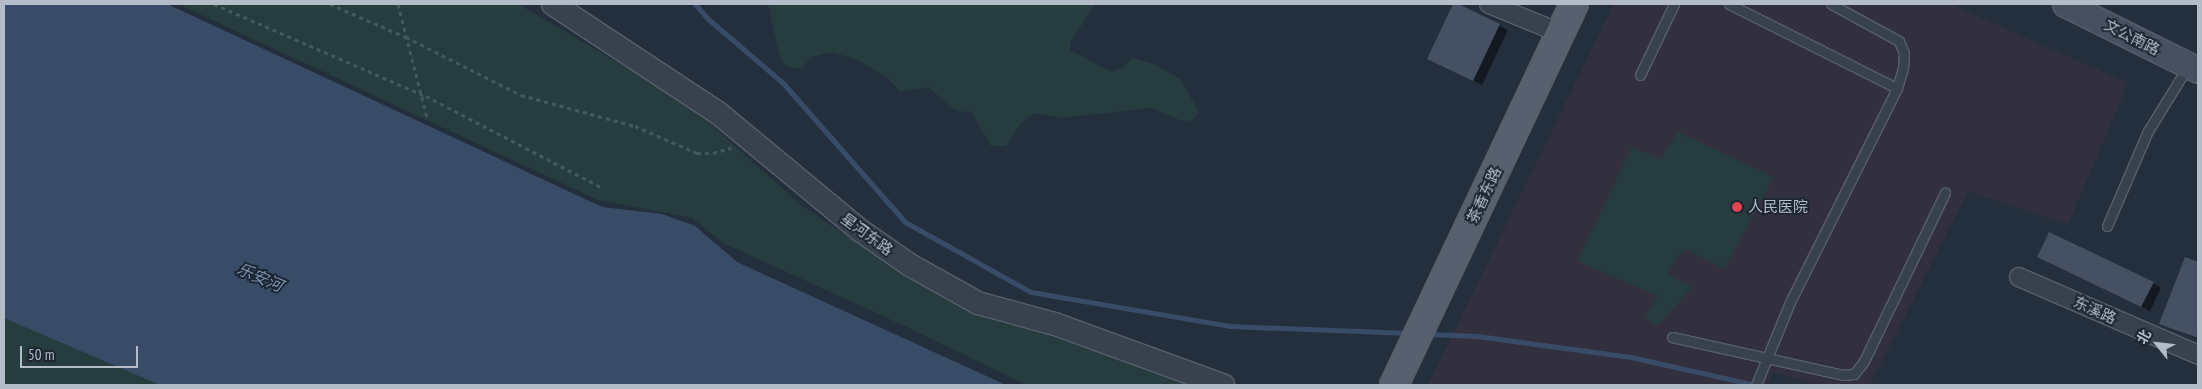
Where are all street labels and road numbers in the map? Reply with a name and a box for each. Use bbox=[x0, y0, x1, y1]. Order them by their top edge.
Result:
street label: 文公南路 bbox=[2101, 15, 2163, 59]
street label: 茶香东路 bbox=[1463, 164, 1505, 226]
street label: 星河东路 bbox=[837, 209, 897, 259]
street label: 东溪路 bbox=[2071, 293, 2119, 327]

